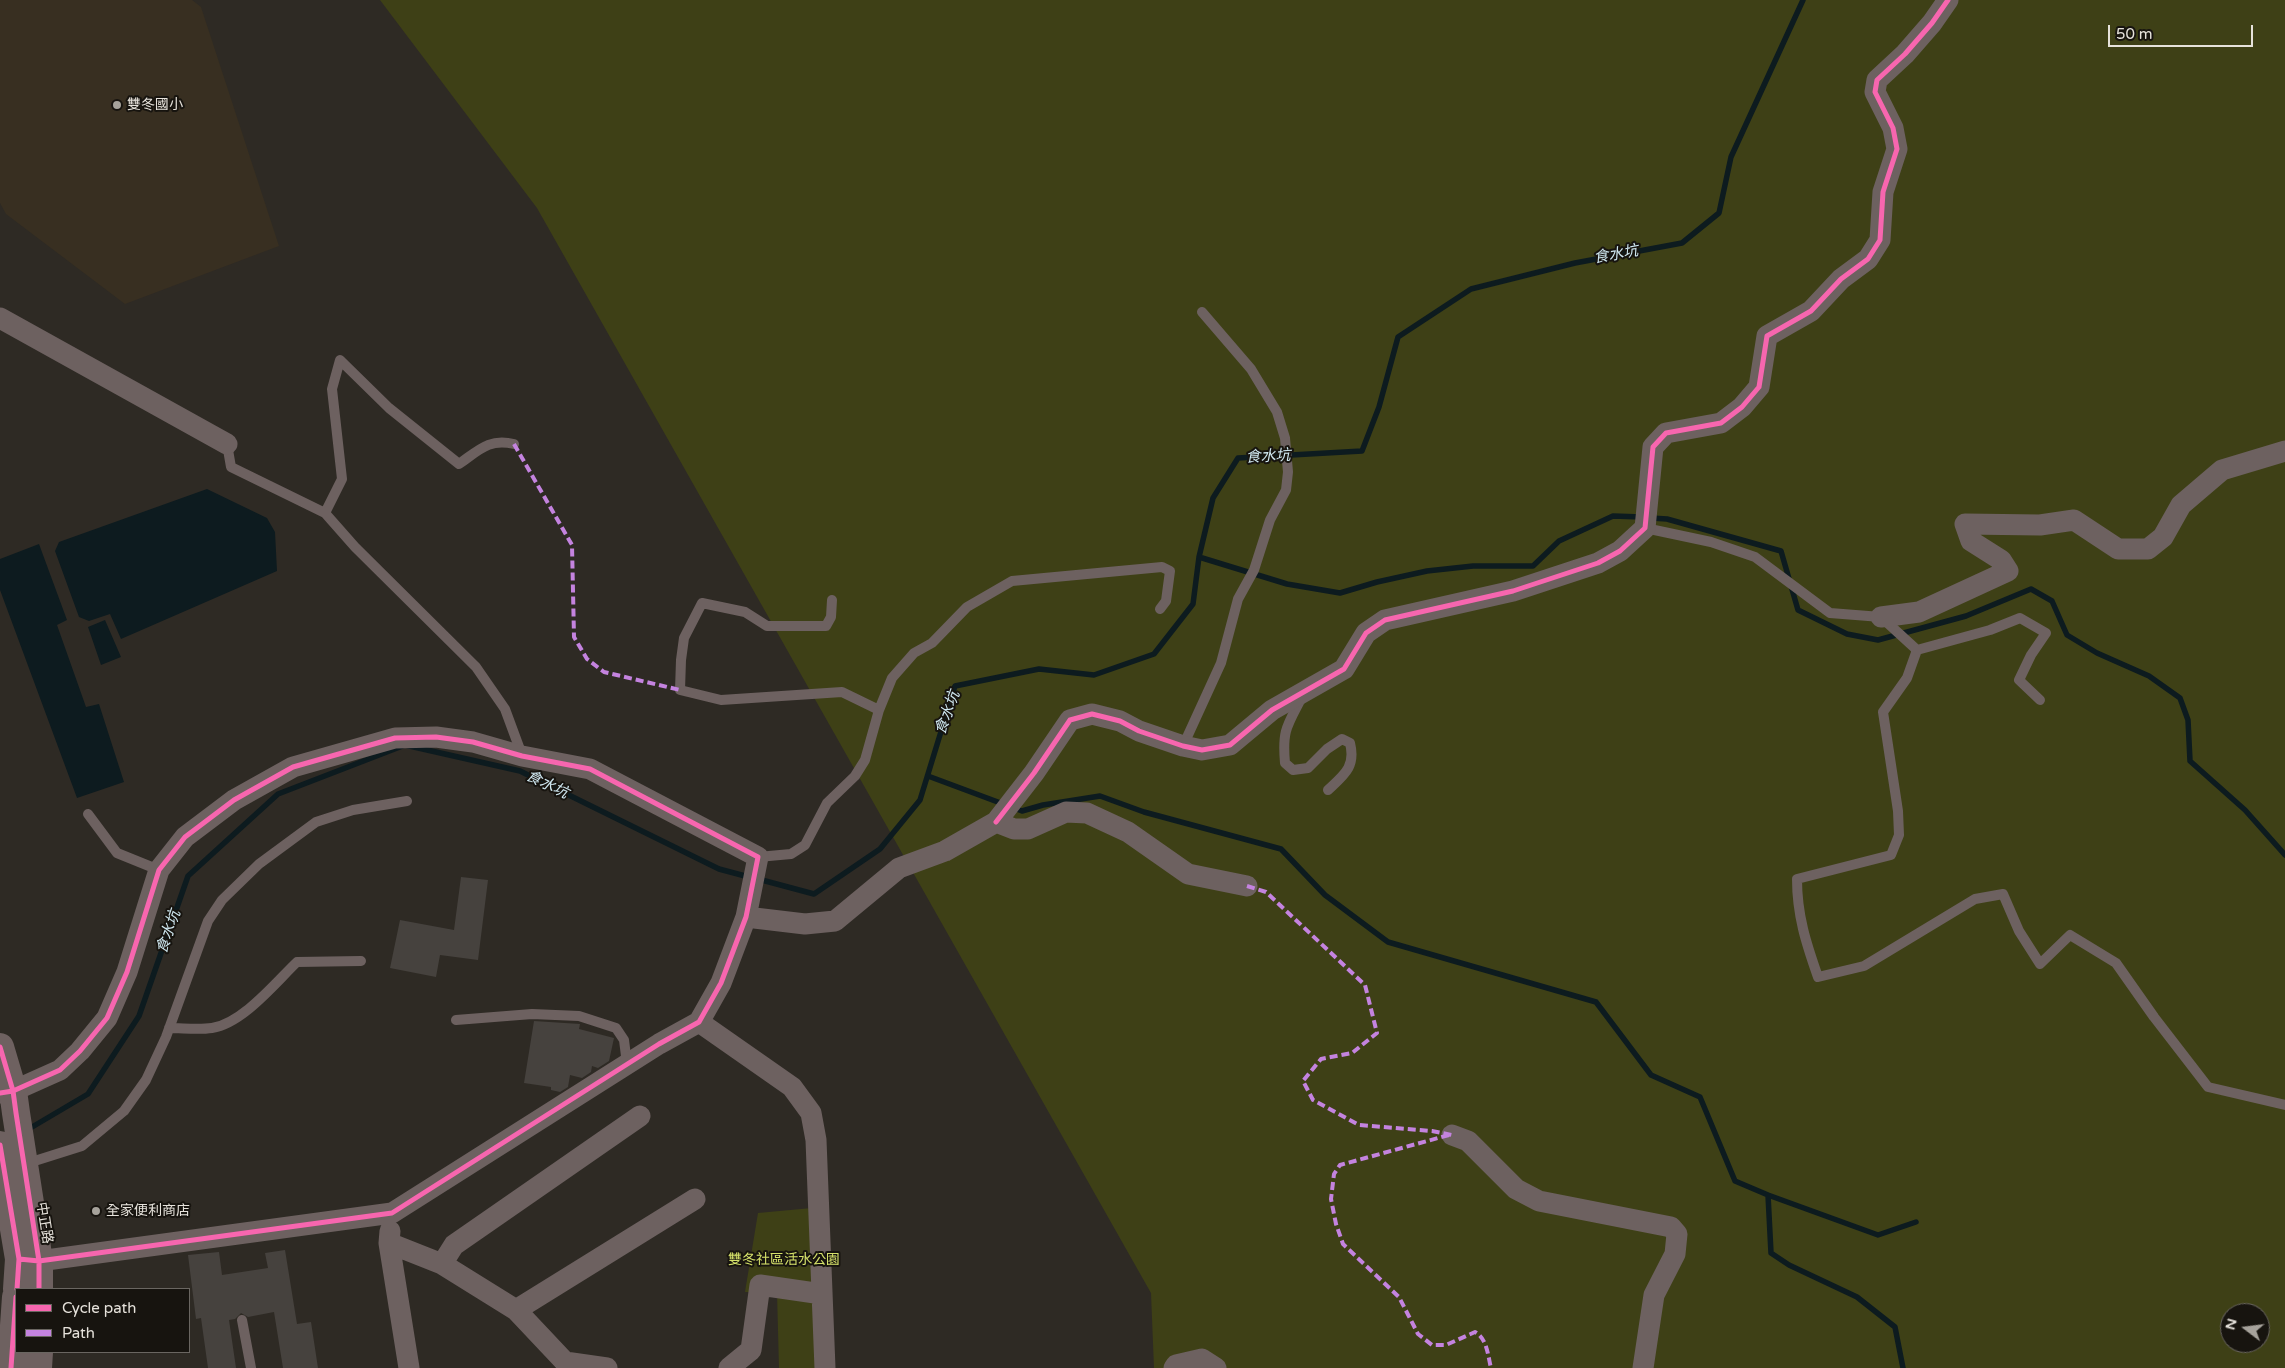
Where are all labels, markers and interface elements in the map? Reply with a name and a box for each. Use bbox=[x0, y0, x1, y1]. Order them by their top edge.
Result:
scale bar bbox=[2110, 15, 2255, 47]
text: 50 m bbox=[2116, 25, 2153, 43]
place label: 雙冬國小 bbox=[127, 97, 183, 113]
marker: 雙冬國小 bbox=[111, 99, 123, 111]
water label: 食水坑 bbox=[1592, 242, 1640, 268]
water label: 食水坑 bbox=[1245, 447, 1291, 467]
water label: 食水坑 bbox=[932, 689, 964, 737]
water label: 食水坑 bbox=[523, 767, 571, 803]
water label: 食水坑 bbox=[153, 908, 185, 956]
street label: 中正路 bbox=[32, 1201, 56, 1245]
place label: 全家便利商店 bbox=[106, 1203, 190, 1219]
marker: 全家便利商店 bbox=[90, 1205, 102, 1217]
park label: 雙冬社區活水公園 bbox=[728, 1252, 840, 1268]
legend bbox=[15, 1288, 190, 1353]
text: Cycle path bbox=[62, 1299, 136, 1317]
north arrow bbox=[2220, 1303, 2270, 1353]
text: N bbox=[2221, 1317, 2241, 1332]
text: Path bbox=[62, 1324, 95, 1342]

